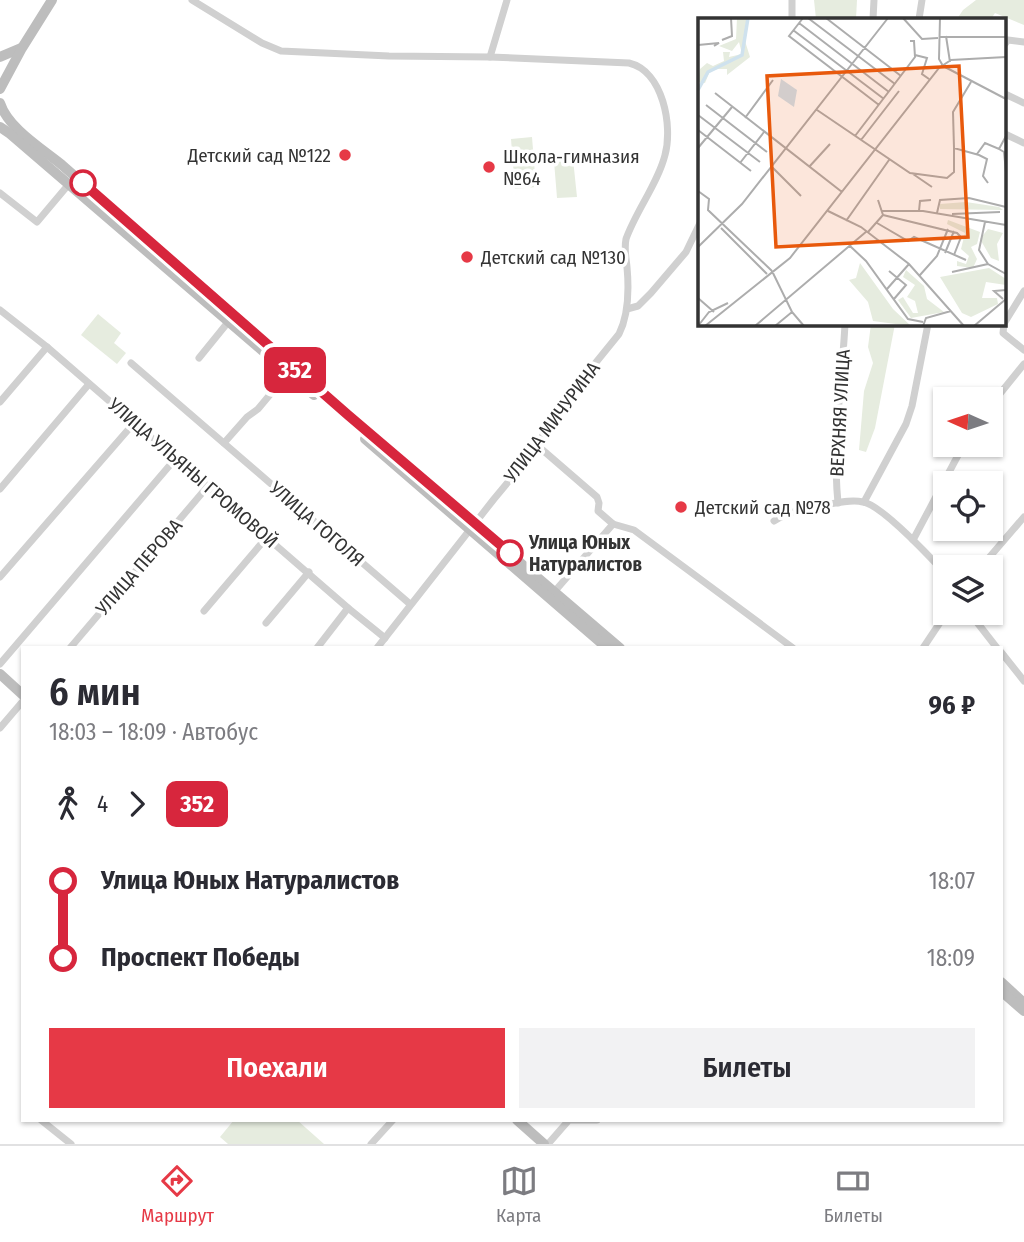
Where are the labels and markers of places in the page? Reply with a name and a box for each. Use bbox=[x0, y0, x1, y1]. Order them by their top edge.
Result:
place label: Детский сад №122 bbox=[187, 144, 331, 167]
place label: Школа-гимназия №64 bbox=[503, 145, 640, 190]
marker: Детский сад №122 bbox=[337, 147, 353, 163]
marker: Школа-гимназия №64 bbox=[481, 159, 497, 175]
unlabelled marker bbox=[70, 170, 96, 196]
place label: Детский сад №130 bbox=[480, 246, 626, 269]
marker: Детский сад №130 bbox=[459, 249, 475, 265]
place label: Детский сад №78 bbox=[694, 496, 831, 519]
marker: Детский сад №78 bbox=[673, 499, 689, 515]
place label: Улица Юных Натуралистов bbox=[528, 531, 642, 576]
marker: Улица Юных Натуралистов bbox=[497, 540, 523, 566]

